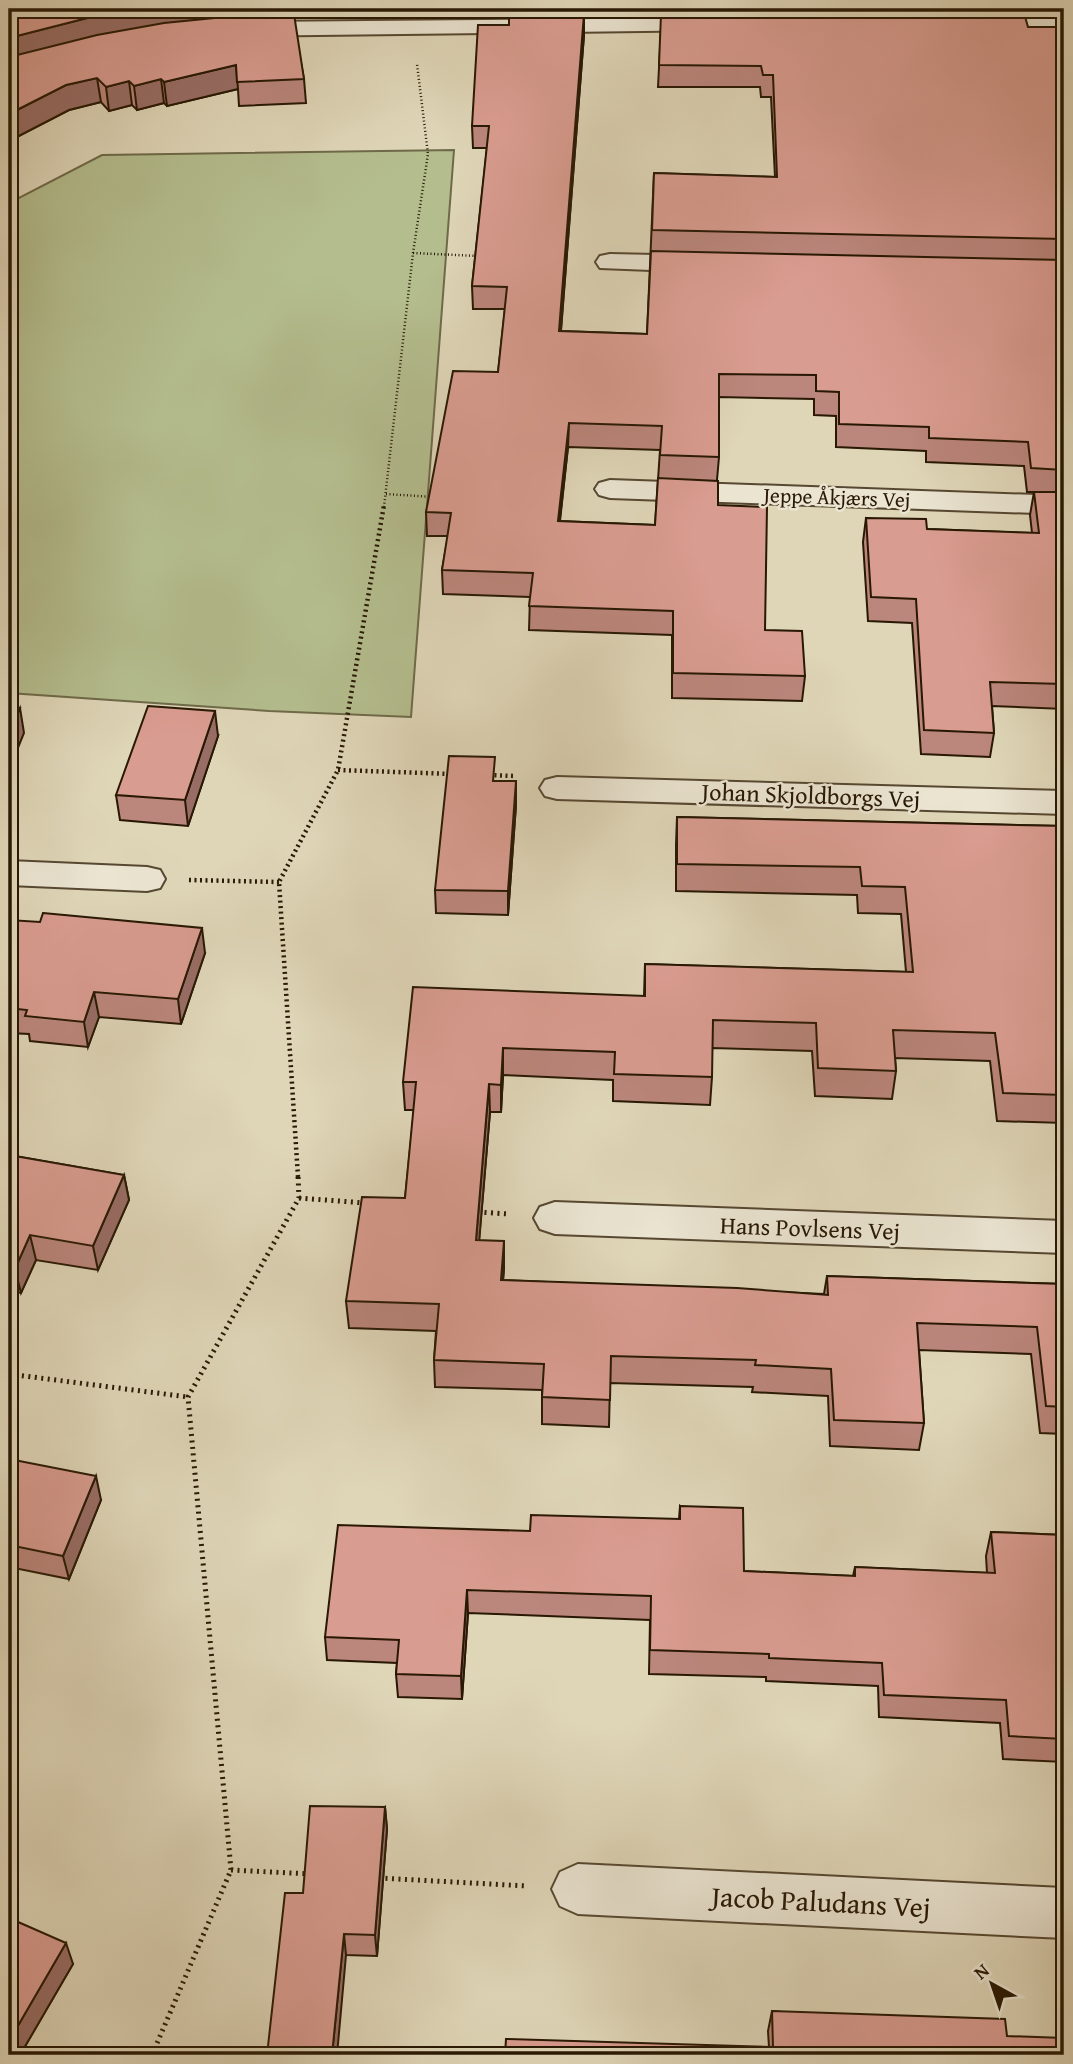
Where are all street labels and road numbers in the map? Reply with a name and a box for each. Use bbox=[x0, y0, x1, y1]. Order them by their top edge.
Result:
street label: Jeppe Åkjærs Vej bbox=[760, 479, 911, 515]
street label: Johan Skjoldborgs Vej bbox=[698, 774, 921, 816]
street label: Hans Povlsens Vej bbox=[719, 1207, 901, 1249]
street label: Jacob Paludans Vej bbox=[707, 1875, 932, 1927]

